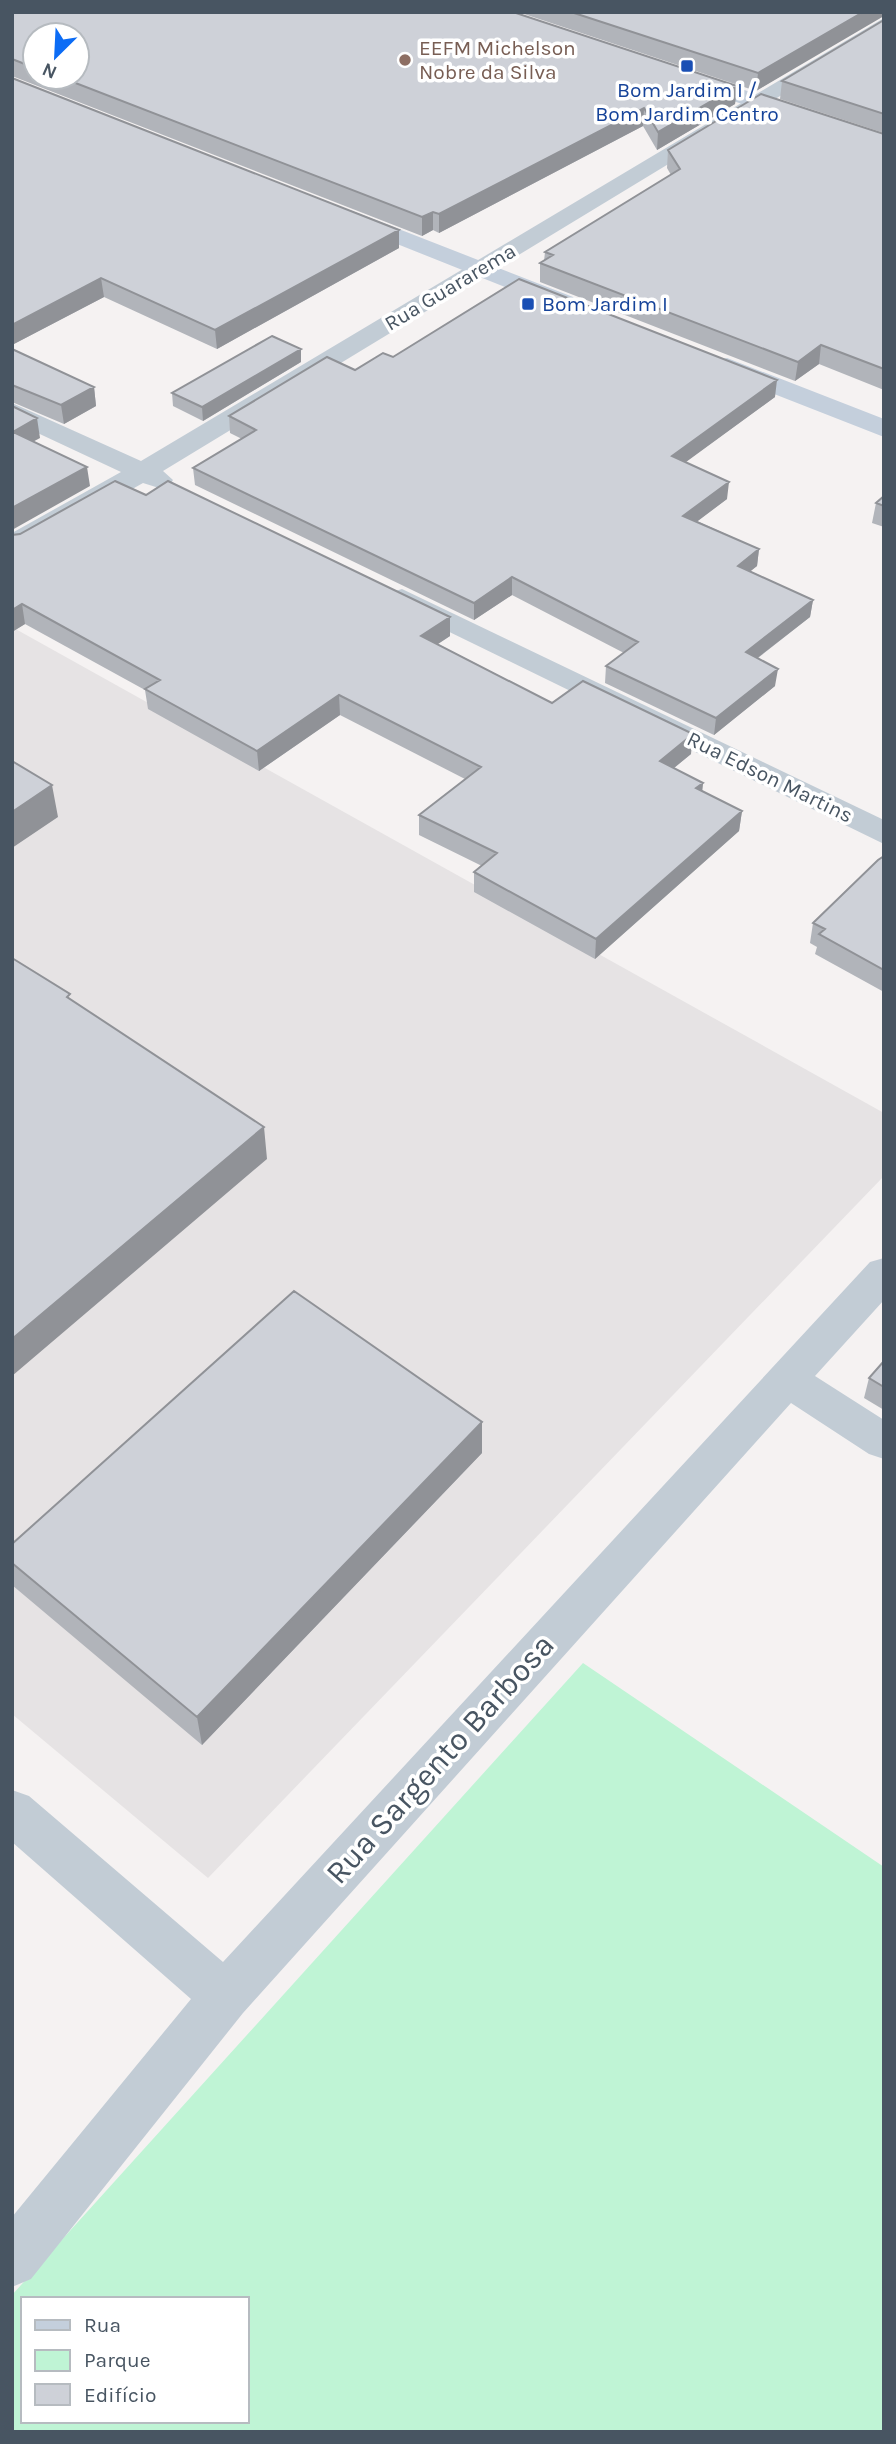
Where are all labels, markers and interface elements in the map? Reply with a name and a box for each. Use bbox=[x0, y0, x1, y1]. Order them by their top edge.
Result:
north arrow bbox=[21, 21, 91, 91]
place label: EEFM Michelson Nobre da Silva bbox=[419, 36, 576, 84]
marker: EEFM Michelson Nobre da Silva bbox=[397, 52, 413, 68]
text: N bbox=[39, 58, 60, 83]
marker: Bom Jardim I / Bom Jardim Centro bbox=[679, 58, 695, 74]
place label: Bom Jardim I / Bom Jardim Centro bbox=[595, 78, 779, 126]
street label: Rua Guararema bbox=[380, 238, 520, 336]
place label: Bom Jardim I bbox=[542, 292, 668, 316]
marker: Bom Jardim I bbox=[520, 296, 536, 312]
street label: Rua Edson Martins bbox=[683, 726, 857, 828]
street label: Rua Sargento Barbosa bbox=[318, 1627, 562, 1891]
legend bbox=[21, 2297, 248, 2423]
text: Rua bbox=[84, 2313, 121, 2337]
text: Parque bbox=[84, 2348, 151, 2372]
text: Edifício bbox=[84, 2383, 157, 2407]

